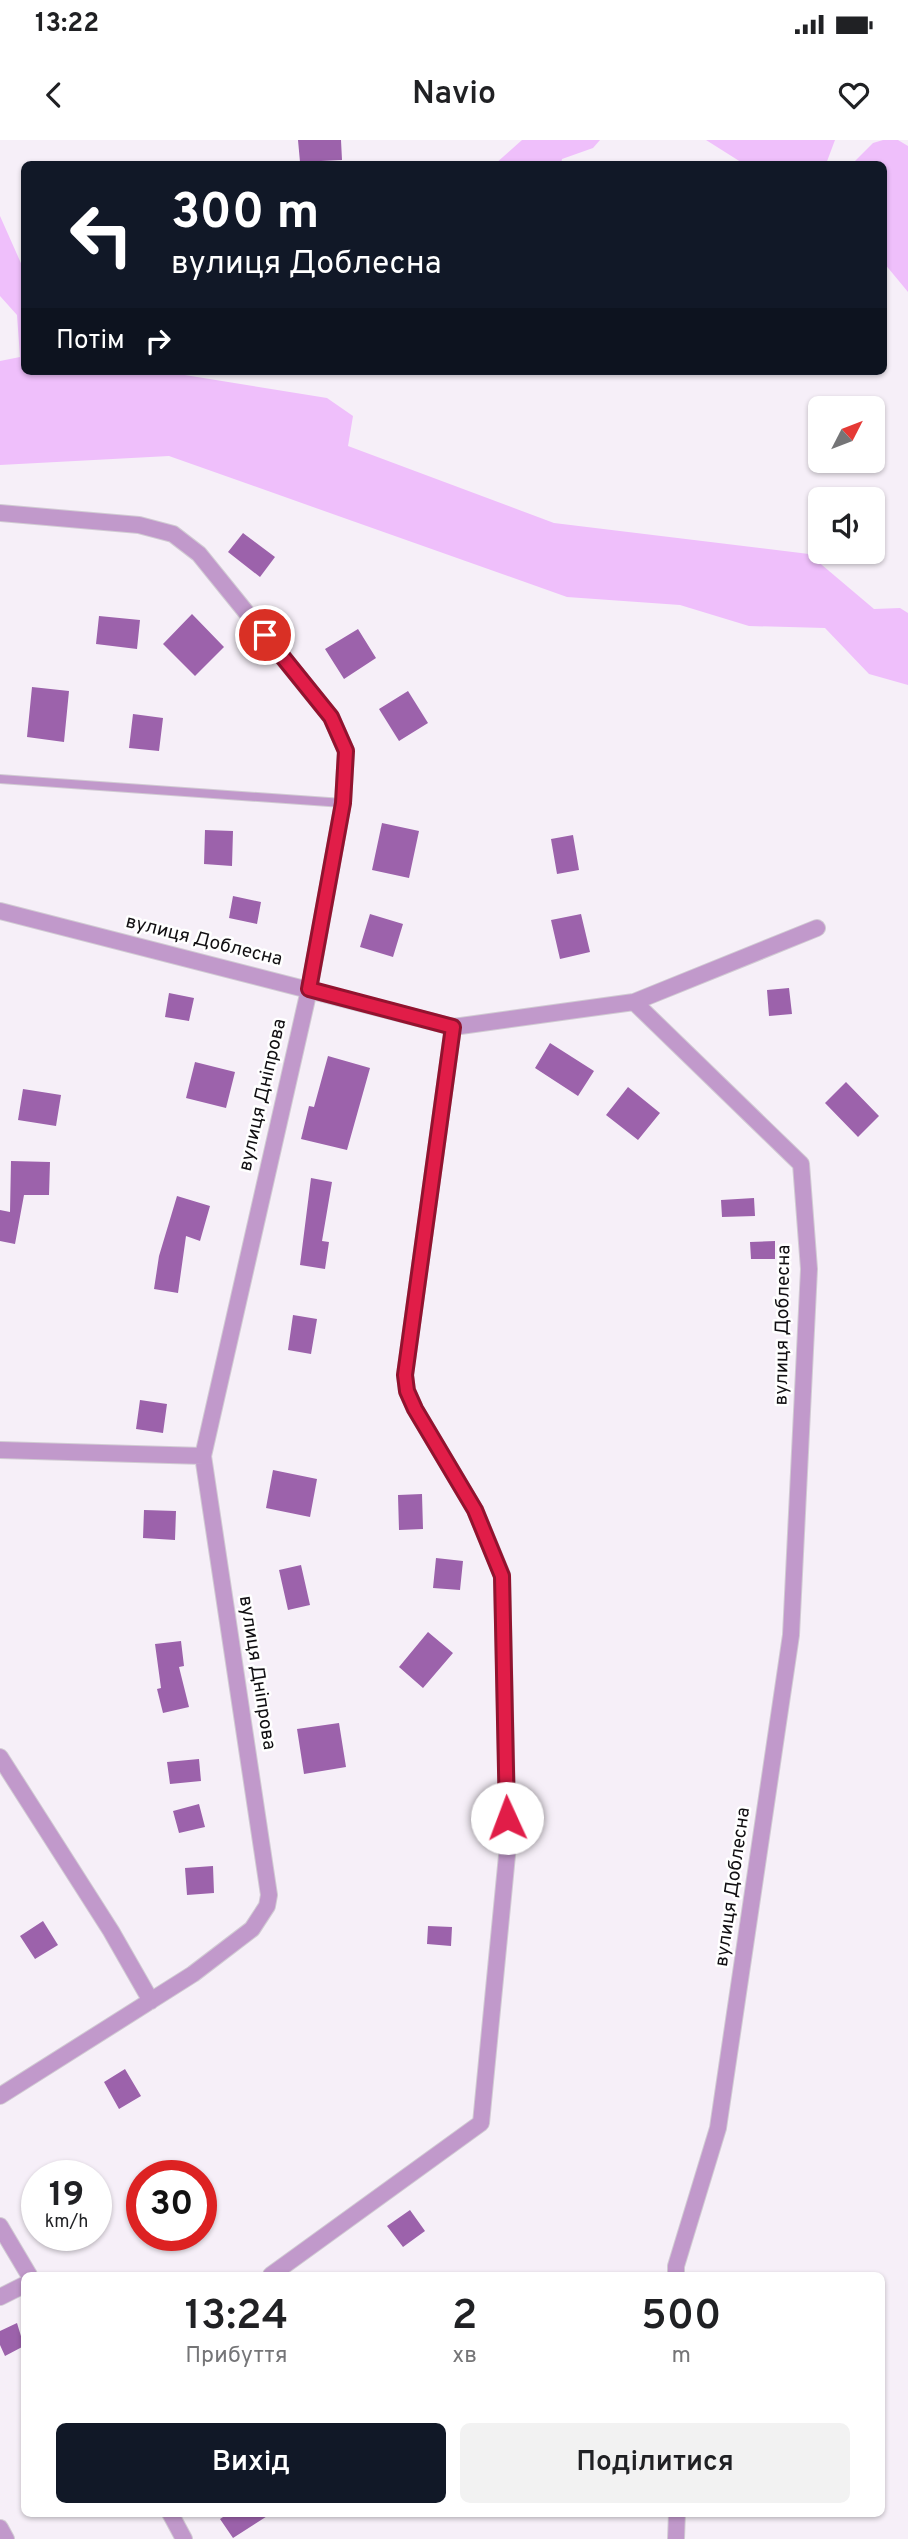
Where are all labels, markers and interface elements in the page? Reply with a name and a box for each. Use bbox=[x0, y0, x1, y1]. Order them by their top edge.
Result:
text: 13:22 bbox=[35, 8, 99, 41]
text: Navio bbox=[412, 75, 496, 115]
icon: back bbox=[35, 76, 73, 114]
icon: heart bbox=[835, 76, 873, 114]
text: 300 m bbox=[171, 184, 319, 246]
icon: left bbox=[56, 189, 147, 280]
text: вулиця Доблесна bbox=[171, 245, 442, 285]
icon: right bbox=[139, 322, 177, 360]
text: Потім bbox=[56, 325, 125, 358]
north arrow bbox=[808, 396, 886, 472]
map controls bbox=[808, 396, 885, 564]
button: sound bbox=[808, 487, 885, 564]
pin bbox=[235, 605, 295, 665]
icon: arrive bbox=[246, 616, 284, 654]
street label: вулиця Доблесна bbox=[123, 910, 285, 972]
street label: вулиця Дніпрова bbox=[234, 1016, 292, 1174]
street label: вулиця Доблесна bbox=[770, 1244, 796, 1406]
street label: вулиця Дніпрова bbox=[233, 1594, 281, 1752]
position arrow bbox=[470, 1781, 544, 1855]
street label: вулиця Доблесна bbox=[710, 1806, 756, 1968]
speed limit sign: 30 bbox=[126, 2160, 217, 2251]
text: 19 bbox=[49, 2174, 84, 2218]
text: km/h bbox=[45, 2211, 88, 2234]
text: 13:24 bbox=[184, 2291, 288, 2344]
text: 2 bbox=[452, 2291, 478, 2344]
text: 500 bbox=[641, 2291, 722, 2344]
text: Прибуття bbox=[185, 2342, 288, 2371]
text: хв bbox=[452, 2342, 477, 2371]
text: m bbox=[672, 2342, 691, 2371]
button: Вихід bbox=[56, 2423, 446, 2503]
button: Поділитися bbox=[460, 2423, 850, 2503]

